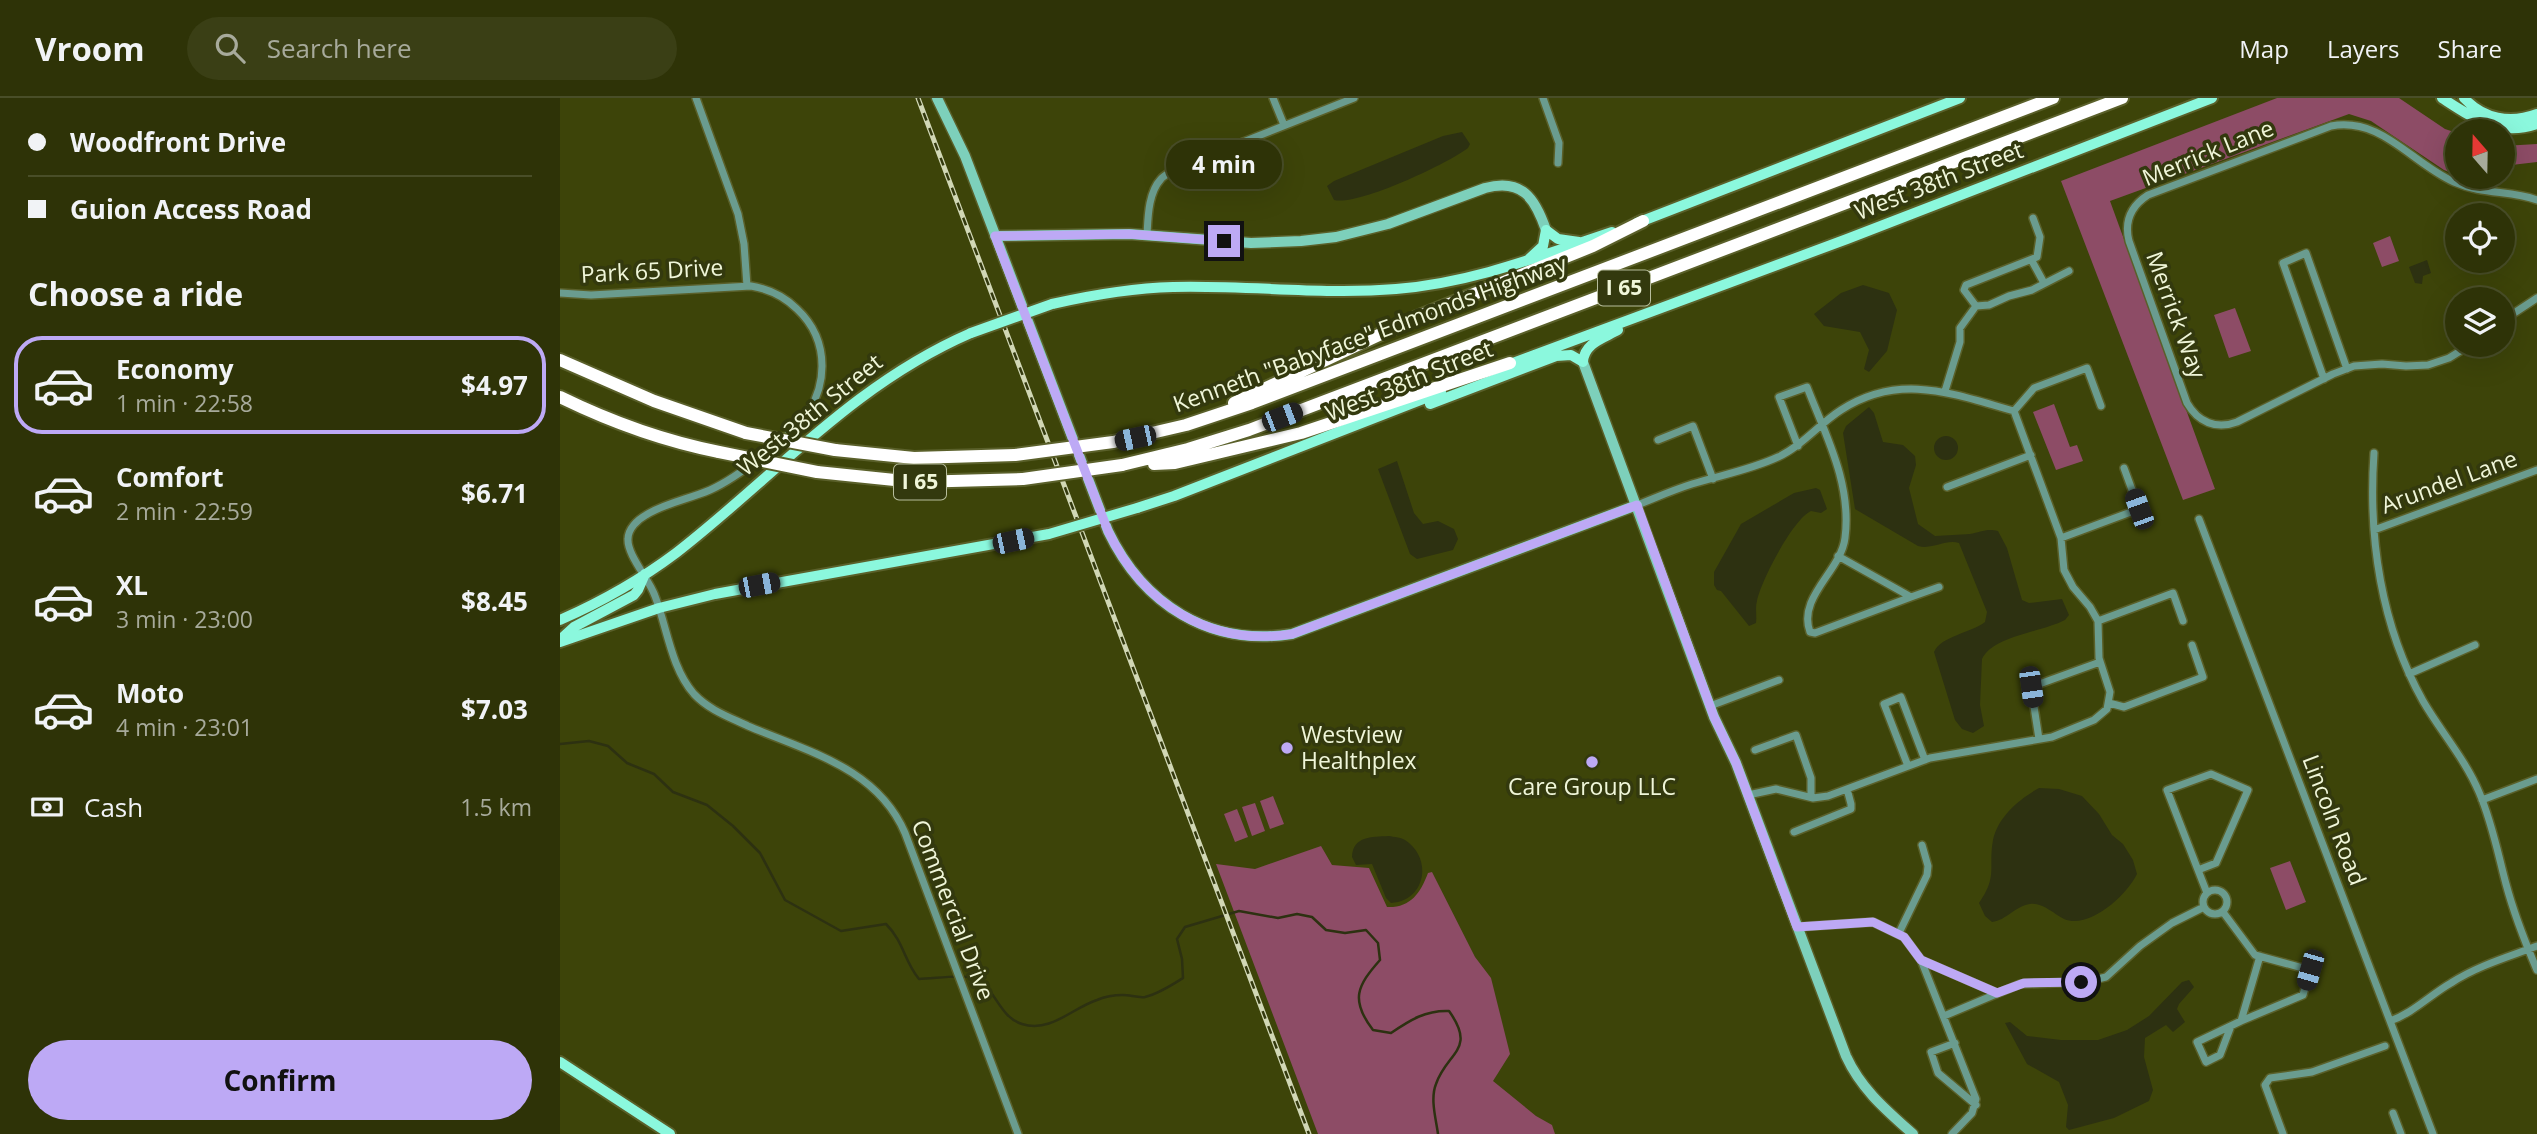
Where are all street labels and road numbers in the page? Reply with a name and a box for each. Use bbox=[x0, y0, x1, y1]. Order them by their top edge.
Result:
street label: Merrick Lane bbox=[2137, 111, 2278, 193]
street label: West 38th Street bbox=[1850, 133, 2028, 227]
street label: Kenneth "Babyface" Edmonds Highway bbox=[1168, 247, 1571, 419]
street label: Merrick Way bbox=[2139, 247, 2215, 383]
street label: Park 65 Drive bbox=[580, 250, 724, 290]
road number: I 65 bbox=[1598, 270, 1650, 306]
street label: West 38th Street bbox=[1320, 332, 1497, 428]
street label: West 38th Street bbox=[730, 346, 889, 483]
street label: Arundel Lane bbox=[2376, 442, 2521, 521]
road number: I 65 bbox=[894, 464, 946, 500]
street label: Lincoln Road bbox=[2295, 750, 2375, 890]
street label: Commercial Drive bbox=[905, 815, 1003, 1004]

